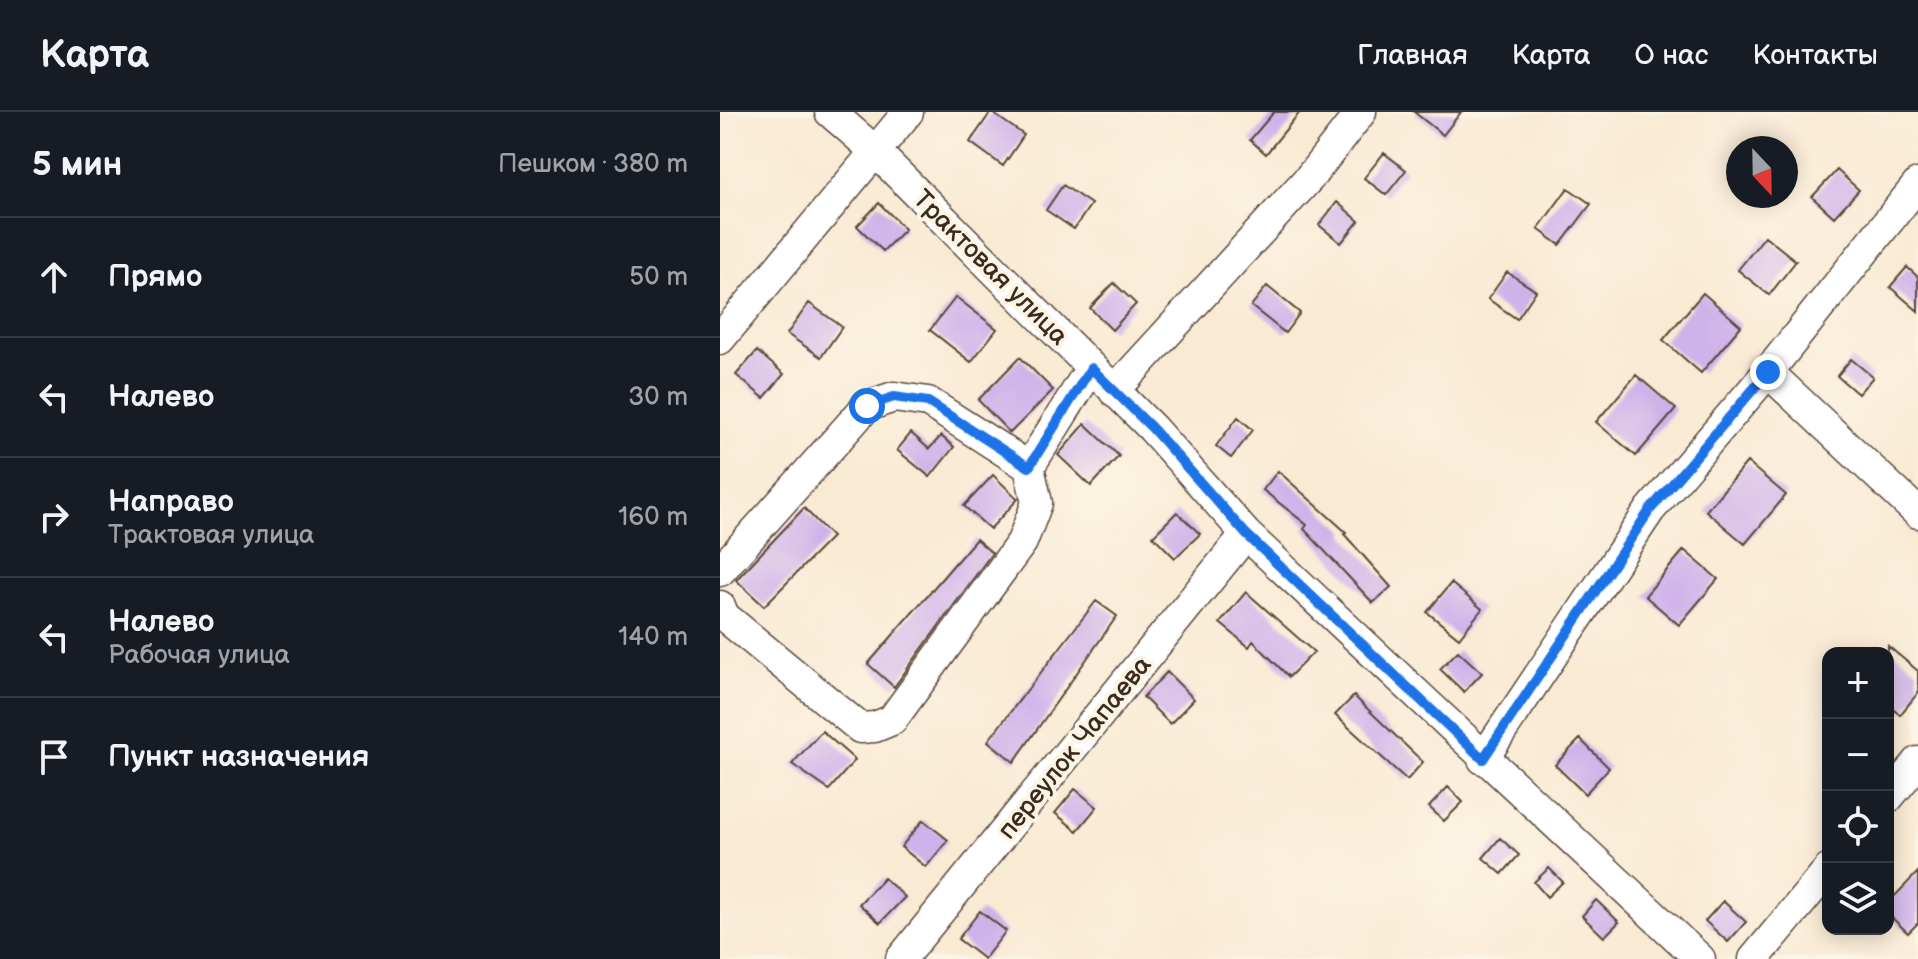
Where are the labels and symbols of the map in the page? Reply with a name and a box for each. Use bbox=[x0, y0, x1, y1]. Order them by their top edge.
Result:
north arrow bbox=[1726, 136, 1798, 208]
street label: Трактовая улица bbox=[906, 184, 1074, 352]
route end bbox=[1750, 354, 1786, 390]
route start bbox=[849, 388, 885, 424]
street label: переулок Чапаева bbox=[992, 650, 1158, 846]

